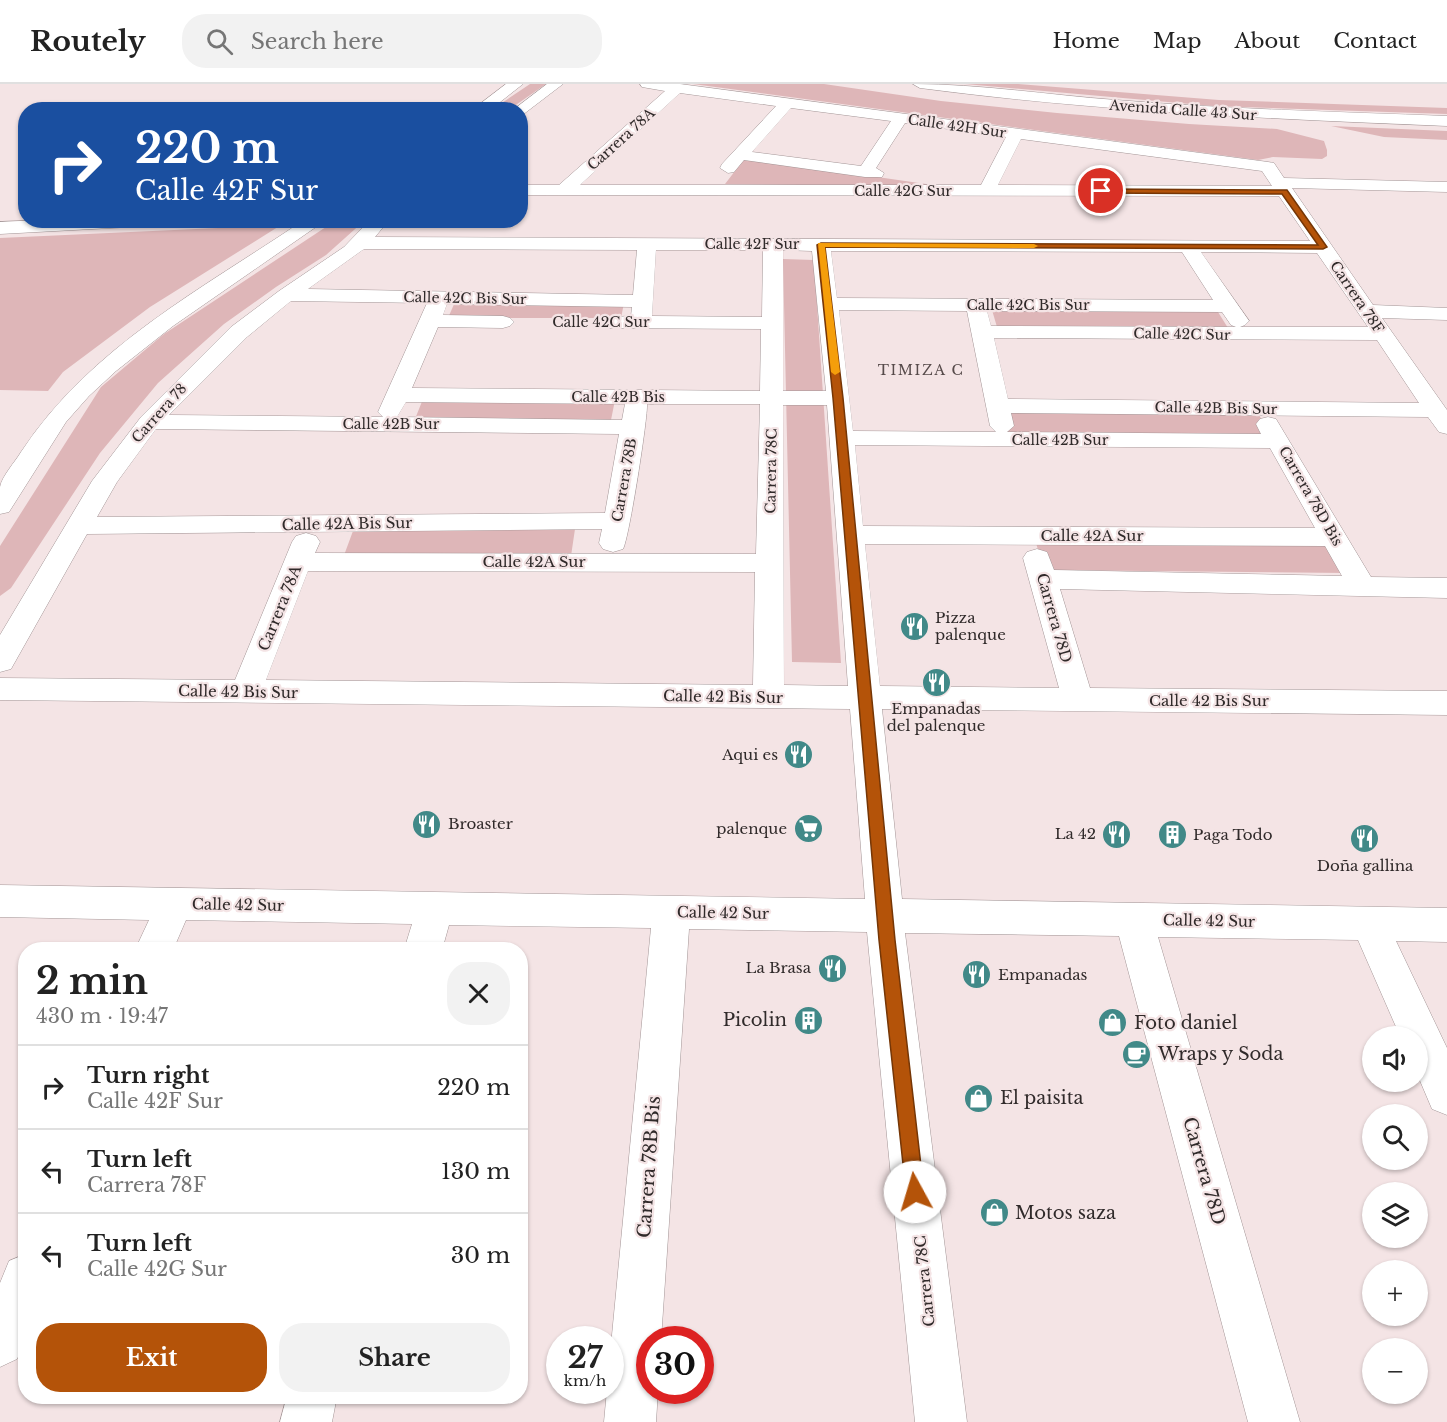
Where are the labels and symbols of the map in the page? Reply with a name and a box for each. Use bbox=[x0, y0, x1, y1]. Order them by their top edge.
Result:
street label: Avenida Calle 43 Sur bbox=[1108, 96, 1258, 124]
street label: Carrera 78A bbox=[583, 104, 659, 174]
street label: Calle 42H Sur bbox=[907, 110, 1008, 142]
pin bbox=[1075, 165, 1126, 216]
street label: Calle 42G Sur bbox=[854, 182, 952, 200]
street label: Calle 42F Sur bbox=[704, 235, 800, 253]
street label: Carrera 78F bbox=[1326, 257, 1388, 337]
street label: Calle 42C Bis Sur bbox=[403, 288, 527, 308]
street label: Calle 42C Bis Sur bbox=[966, 296, 1090, 314]
street label: Calle 42C Sur bbox=[552, 313, 650, 331]
street label: Calle 42C Sur bbox=[1133, 324, 1231, 344]
district label: TIMIZA C bbox=[878, 361, 964, 379]
street label: Carrera 78 bbox=[128, 379, 190, 447]
street label: Calle 42B Bis bbox=[571, 388, 665, 406]
street label: Calle 42B Bis Sur bbox=[1155, 398, 1278, 418]
street label: Calle 42B Sur bbox=[343, 415, 440, 433]
street label: Carrera 78C bbox=[761, 428, 781, 514]
street label: Calle 42B Sur bbox=[1012, 431, 1109, 449]
street label: Carrera 78B bbox=[608, 436, 640, 523]
street label: Carrera 78D Bis bbox=[1275, 443, 1347, 549]
street label: Calle 42A Bis Sur bbox=[281, 513, 413, 534]
street label: Calle 42A Sur bbox=[1040, 526, 1144, 545]
street label: Calle 42A Sur bbox=[482, 552, 586, 571]
street label: Carrera 78A bbox=[254, 562, 306, 654]
street label: Carrera 78D bbox=[1033, 571, 1076, 665]
place label: Pizza palenque bbox=[935, 608, 1006, 644]
restaurant icon: Pizza palenque bbox=[898, 611, 930, 643]
restaurant icon: Empanadas del palenque bbox=[920, 666, 952, 698]
street label: Calle 42 Bis Sur bbox=[178, 681, 299, 702]
street label: Calle 42 Bis Sur bbox=[663, 686, 784, 707]
street label: Calle 42 Bis Sur bbox=[1149, 691, 1270, 710]
place label: Empanadas del palenque bbox=[887, 699, 985, 735]
restaurant icon: Aqui es bbox=[783, 739, 815, 771]
place label: Aqui es bbox=[721, 745, 778, 764]
restaurant icon: Broaster bbox=[411, 808, 443, 840]
supermarket icon: palenque bbox=[792, 813, 824, 845]
place label: Broaster bbox=[448, 814, 514, 833]
restaurant icon: La 42 bbox=[1101, 818, 1133, 850]
place label: palenque bbox=[716, 819, 787, 838]
building icon: Paga Todo bbox=[1156, 819, 1188, 851]
restaurant icon: Doña gallina bbox=[1349, 823, 1381, 855]
place label: La 42 bbox=[1055, 824, 1096, 843]
place label: Paga Todo bbox=[1193, 825, 1273, 844]
place label: Doña gallina bbox=[1317, 856, 1414, 875]
street label: Calle 42 Sur bbox=[192, 894, 285, 915]
street label: Calle 42 Sur bbox=[677, 902, 770, 923]
street label: Calle 42 Sur bbox=[1163, 910, 1256, 931]
restaurant icon: La Brasa bbox=[816, 952, 848, 984]
place label: La Brasa bbox=[746, 958, 812, 977]
restaurant icon: Empanadas bbox=[961, 959, 993, 991]
place label: Empanadas bbox=[998, 965, 1088, 984]
building icon: Picolin bbox=[792, 1004, 824, 1036]
shop icon: Foto daniel bbox=[1097, 1007, 1129, 1039]
place label: Picolin bbox=[723, 1009, 787, 1031]
place label: Foto daniel bbox=[1134, 1012, 1238, 1034]
cafe icon: Wraps y Soda bbox=[1121, 1038, 1153, 1070]
place label: Wraps y Soda bbox=[1157, 1043, 1283, 1065]
shop icon: El paisita bbox=[963, 1082, 995, 1114]
place label: El paisita bbox=[1000, 1087, 1084, 1109]
street label: Carrera 78B Bis bbox=[633, 1095, 665, 1239]
street label: Carrera 78D bbox=[1178, 1115, 1230, 1227]
position arrow bbox=[883, 1160, 947, 1224]
shop icon: Motos saza bbox=[978, 1197, 1010, 1229]
place label: Motos saza bbox=[1015, 1202, 1116, 1224]
street label: Carrera 78C bbox=[910, 1235, 939, 1327]
speed limit sign: 30 bbox=[636, 1326, 714, 1404]

